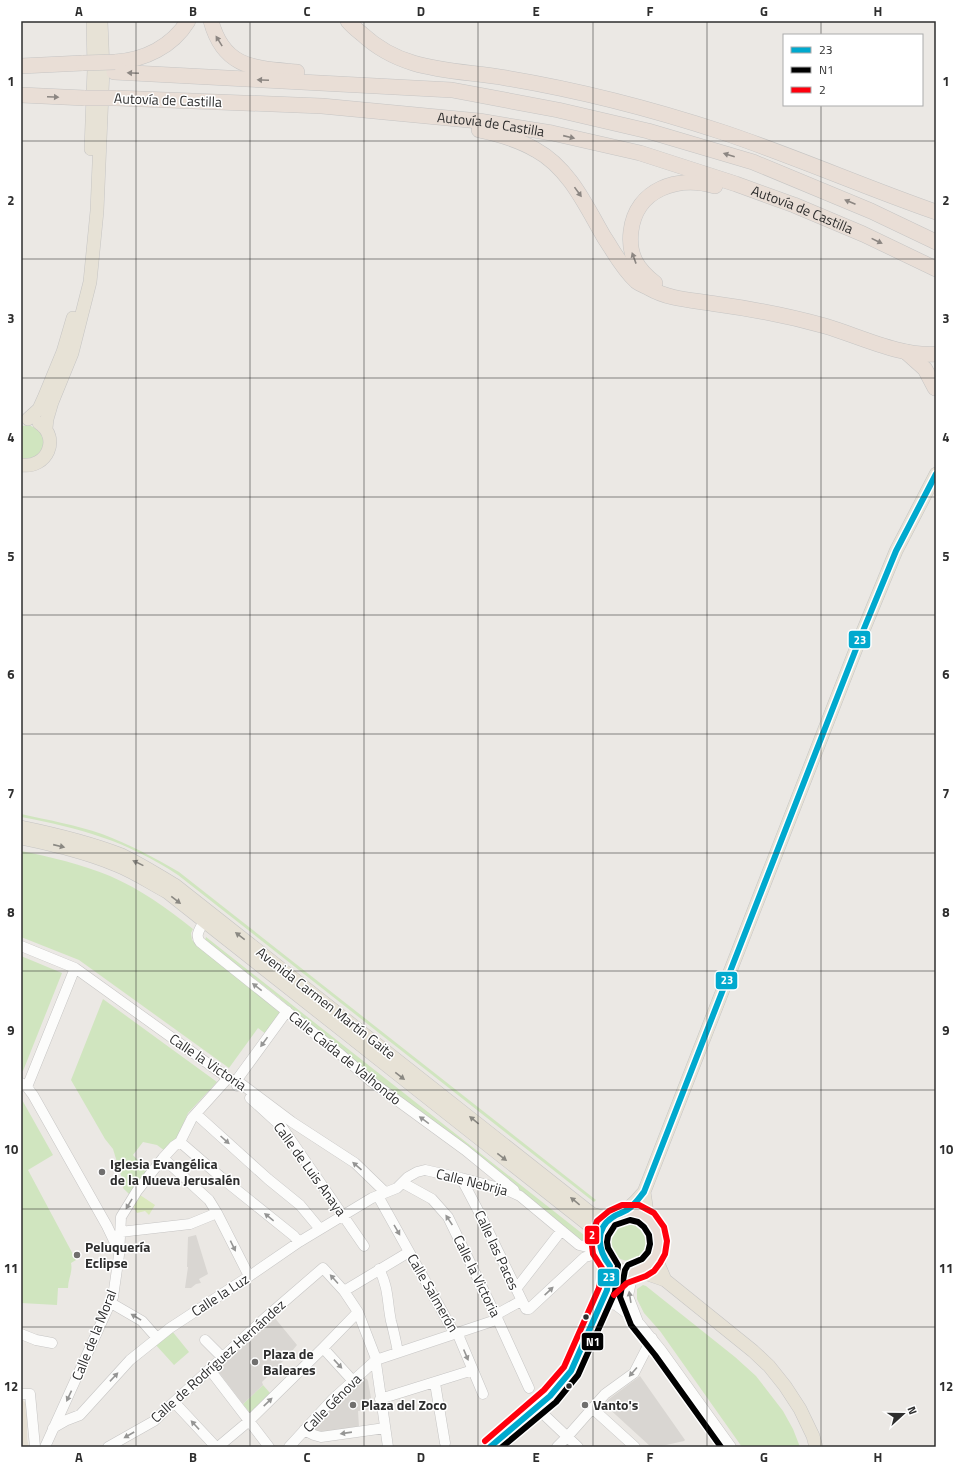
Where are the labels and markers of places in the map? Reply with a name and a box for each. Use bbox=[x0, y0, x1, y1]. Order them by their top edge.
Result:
place label: Iglesia Evangélica de la Nueva Jerusalén bbox=[110, 1153, 240, 1190]
marker: Iglesia Evangélica de la Nueva Jerusalén bbox=[97, 1167, 107, 1177]
place label: Peluquería Eclipse bbox=[85, 1236, 150, 1273]
marker: Peluquería Eclipse bbox=[72, 1250, 82, 1260]
unlabelled marker bbox=[581, 1312, 591, 1322]
place label: Plaza de Baleares bbox=[263, 1343, 316, 1380]
marker: Plaza de Baleares bbox=[250, 1357, 260, 1367]
unlabelled marker bbox=[564, 1381, 574, 1391]
place label: Plaza del Zoco bbox=[361, 1394, 447, 1415]
place label: Vanto's bbox=[593, 1394, 639, 1415]
marker: Plaza del Zoco bbox=[348, 1400, 358, 1410]
marker: Vanto's bbox=[580, 1400, 590, 1410]

